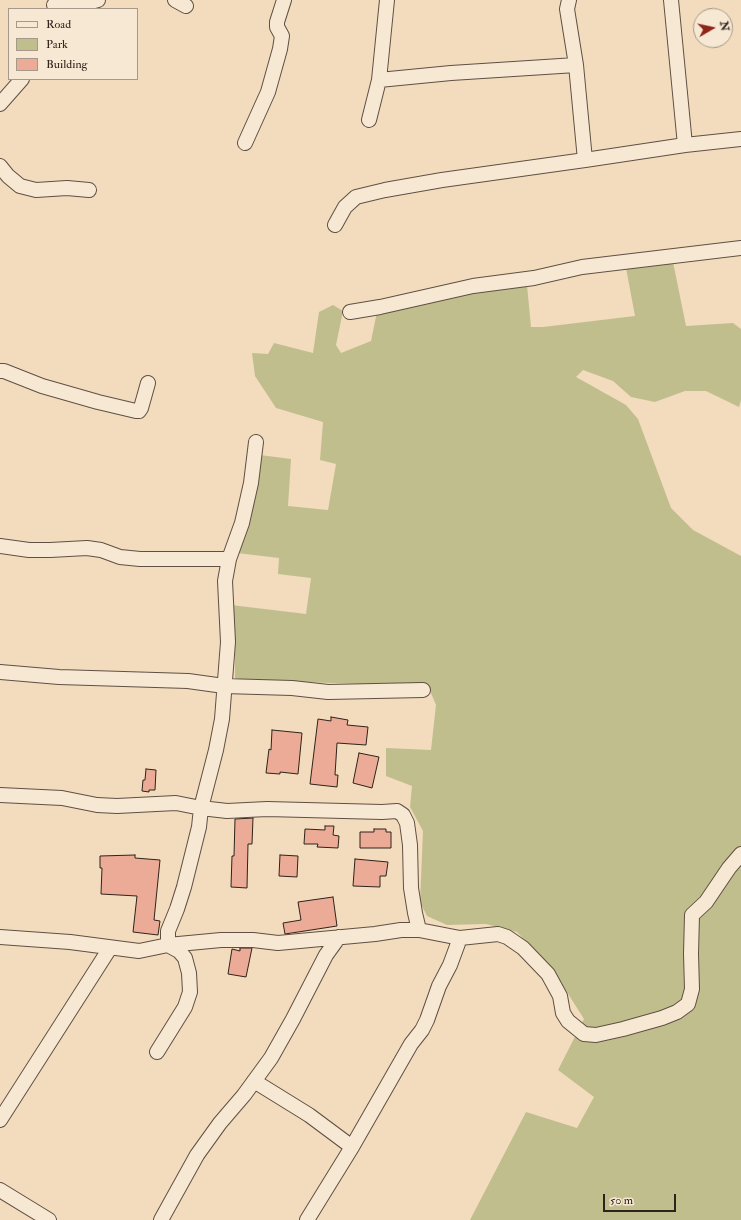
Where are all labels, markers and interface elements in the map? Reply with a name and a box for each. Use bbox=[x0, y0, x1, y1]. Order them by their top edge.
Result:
legend bbox=[8, 8, 138, 80]
north arrow bbox=[693, 8, 733, 48]
text: Road bbox=[46, 17, 71, 32]
text: N bbox=[717, 20, 732, 32]
text: Park bbox=[46, 37, 68, 52]
text: Building bbox=[46, 57, 87, 72]
scale bar bbox=[605, 1186, 678, 1212]
text: 50 m bbox=[610, 1193, 633, 1208]

